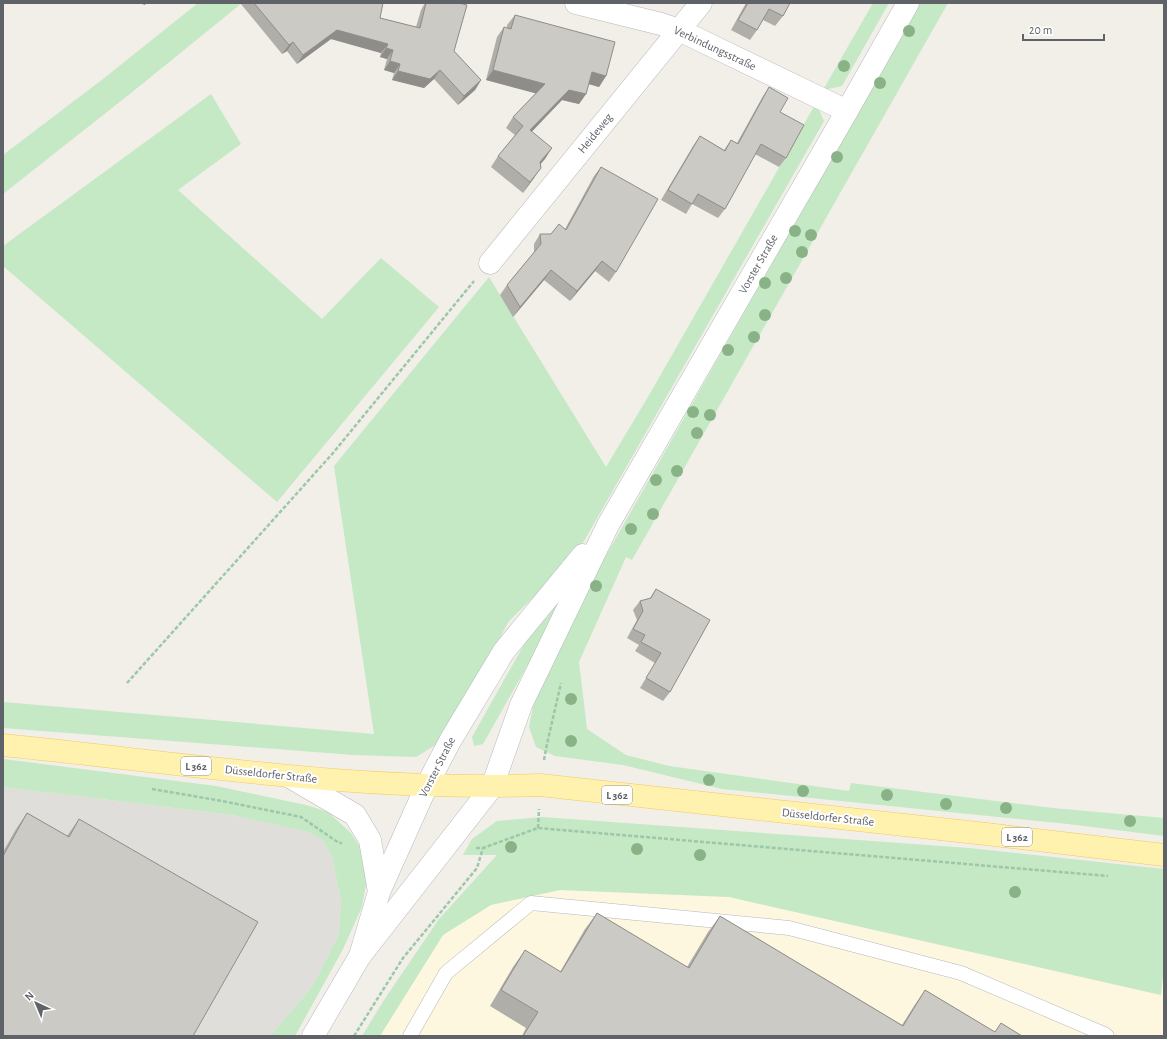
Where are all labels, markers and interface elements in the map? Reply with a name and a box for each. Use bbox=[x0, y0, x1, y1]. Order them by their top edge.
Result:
scale bar bbox=[1023, 16, 1104, 42]
street label: Verbindungsstraße bbox=[672, 24, 758, 72]
text: 20 m bbox=[1029, 24, 1052, 36]
street label: Heideweg bbox=[575, 111, 615, 155]
street label: Vorster Straße bbox=[736, 232, 780, 296]
street label: Vorster Straße bbox=[417, 735, 457, 799]
road number: L 362 bbox=[181, 757, 211, 775]
street label: Düsseldorfer Straße bbox=[224, 763, 318, 785]
road number: L 362 bbox=[602, 786, 632, 804]
street label: Düsseldorfer Straße bbox=[781, 806, 875, 828]
road number: L 362 bbox=[1002, 828, 1032, 846]
north arrow bbox=[16, 983, 56, 1023]
text: N bbox=[23, 990, 36, 1003]

